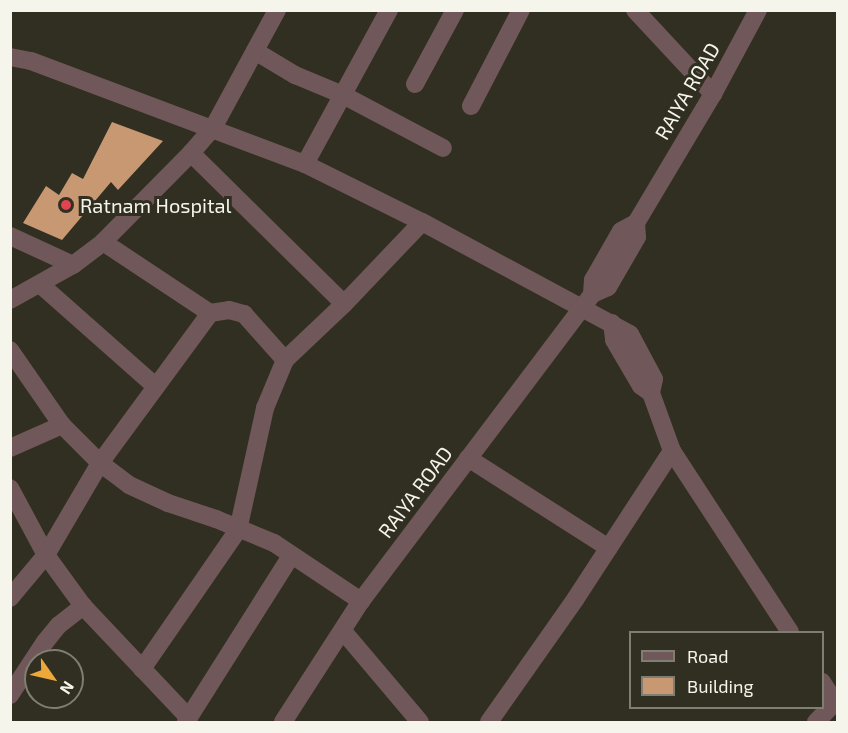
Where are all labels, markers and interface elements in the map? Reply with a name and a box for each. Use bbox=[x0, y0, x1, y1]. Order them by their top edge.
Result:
street label: RAIYA ROAD bbox=[649, 38, 725, 144]
place label: Ratnam Hospital bbox=[80, 193, 232, 217]
marker: Ratnam Hospital bbox=[57, 196, 75, 214]
street label: RAIYA ROAD bbox=[373, 441, 457, 543]
legend bbox=[629, 631, 824, 709]
text: Road bbox=[687, 645, 728, 667]
north arrow bbox=[24, 649, 84, 709]
text: Building bbox=[687, 675, 754, 697]
text: N bbox=[57, 678, 79, 698]

